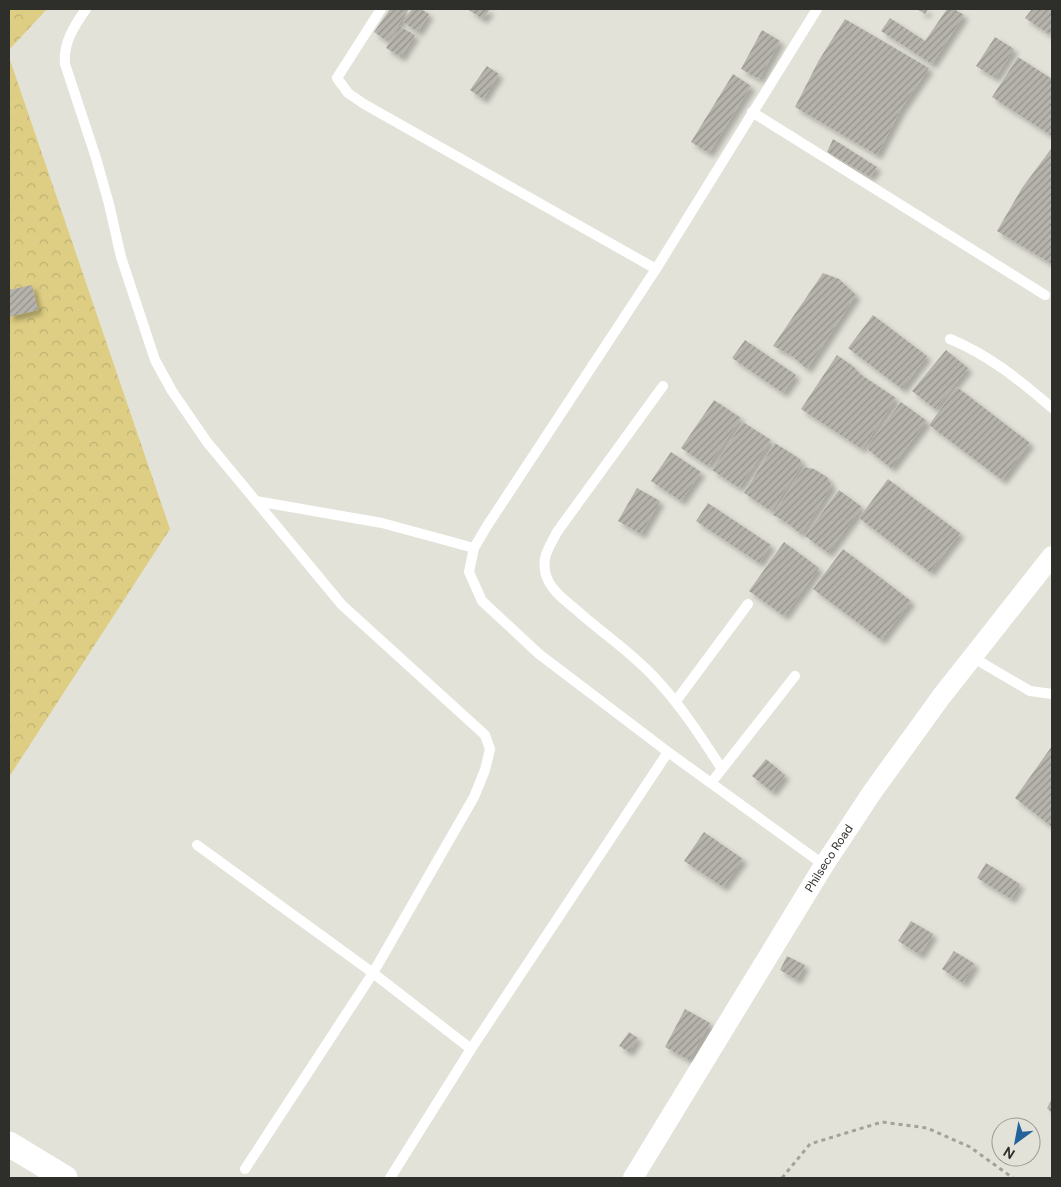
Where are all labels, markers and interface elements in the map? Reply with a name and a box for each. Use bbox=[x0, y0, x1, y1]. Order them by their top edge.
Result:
street label: Philseco Road bbox=[801, 821, 857, 895]
north arrow bbox=[991, 1117, 1041, 1167]
text: N bbox=[1000, 1143, 1018, 1163]

